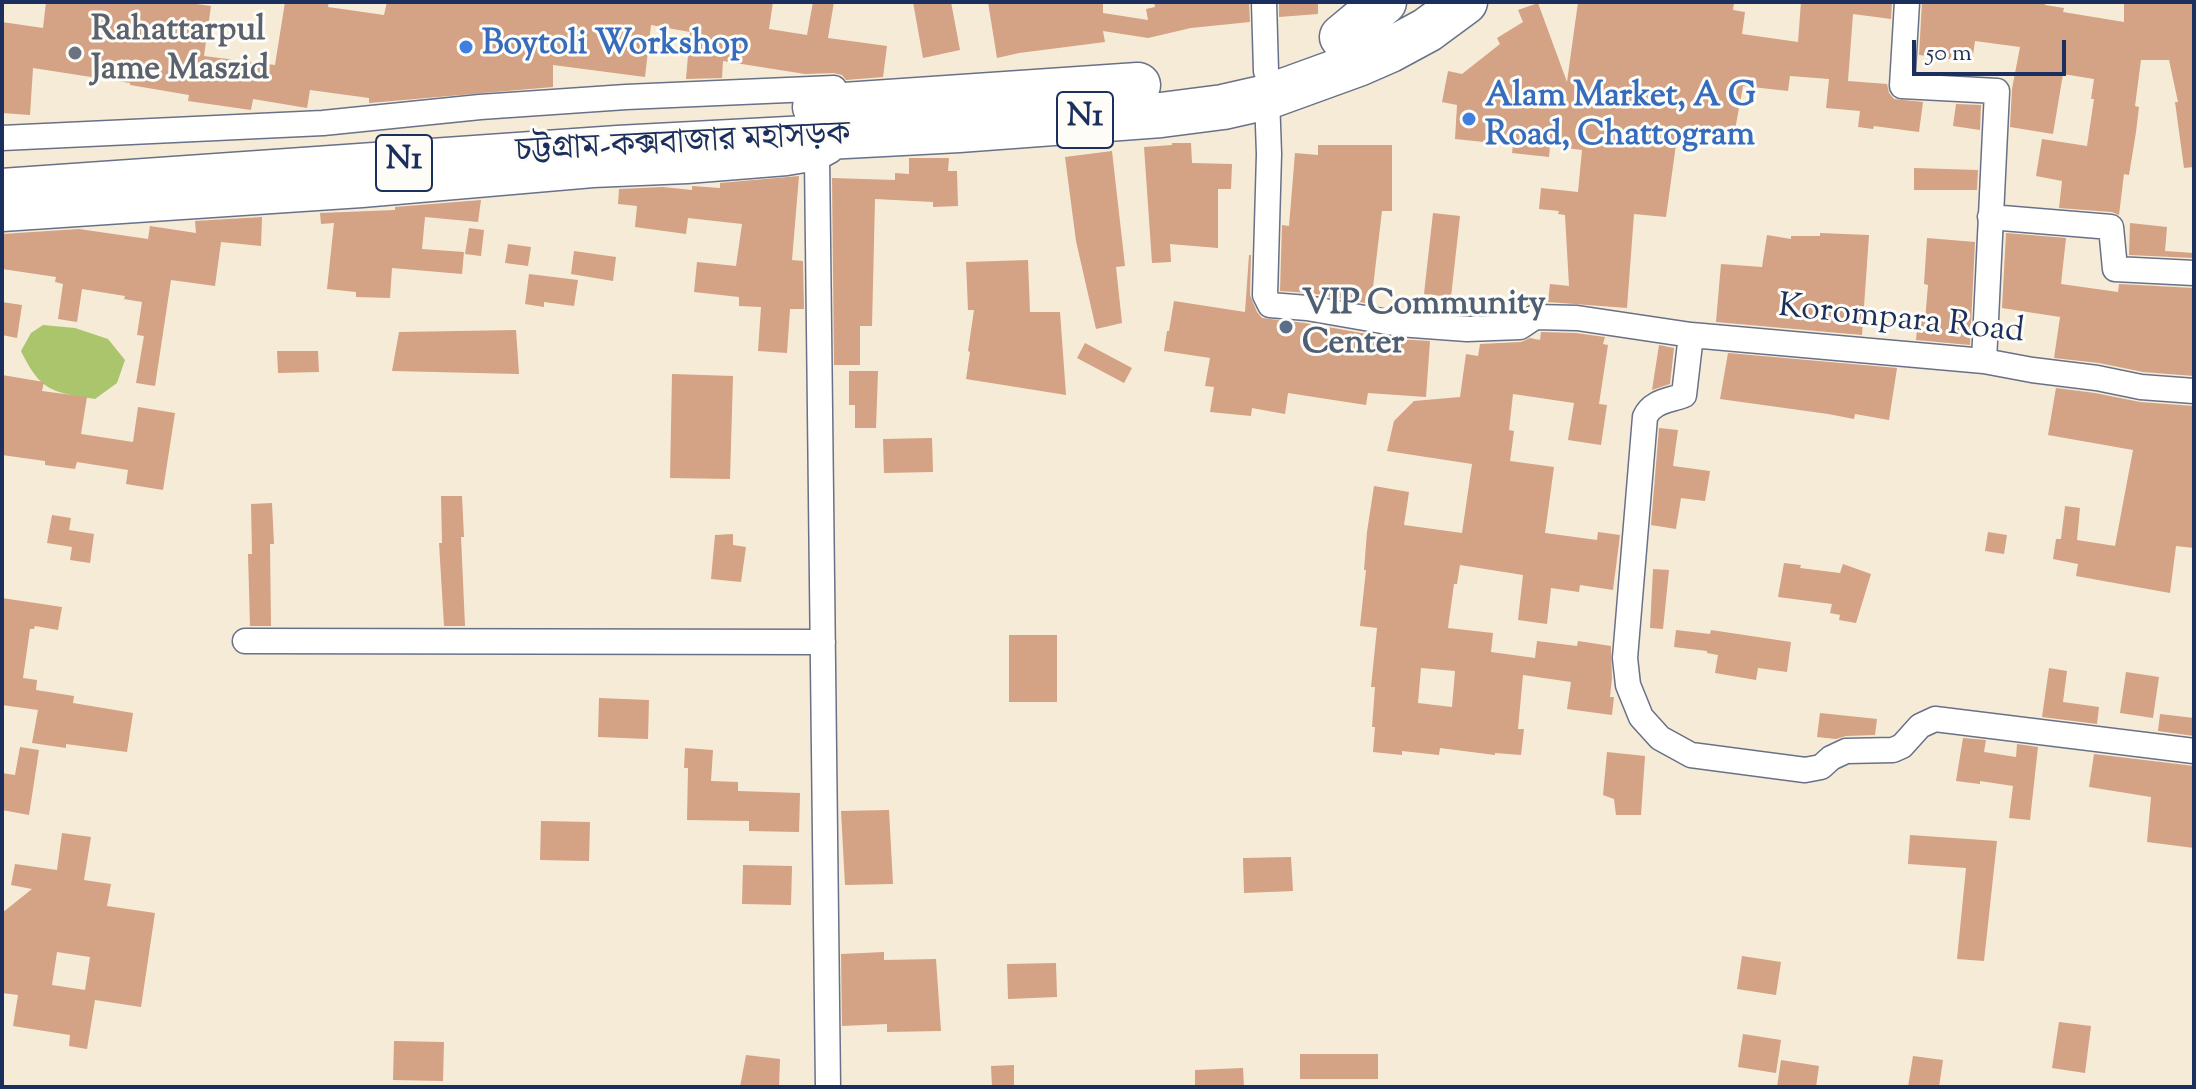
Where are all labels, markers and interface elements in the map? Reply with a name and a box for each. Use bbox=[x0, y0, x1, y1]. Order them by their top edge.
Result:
place label: Rahattarpul Jame Maszid bbox=[91, 13, 269, 92]
scale bar bbox=[1916, 24, 2070, 74]
place label: Boytoli Workshop bbox=[482, 27, 749, 67]
text: 50 m bbox=[1926, 37, 1972, 71]
marker: Boytoli Workshop bbox=[457, 38, 475, 56]
marker: Rahattarpul Jame Maszid bbox=[66, 44, 84, 62]
place label: Alam Market, A G Road, Chattogram bbox=[1485, 79, 1756, 158]
road number: N1 bbox=[1057, 92, 1113, 148]
marker: Alam Market, A G Road, Chattogram bbox=[1460, 110, 1478, 128]
street label: চট্টগ্রাম-কক্সবাজার মহাসড়ক bbox=[515, 117, 851, 175]
road number: N1 bbox=[376, 135, 432, 191]
place label: VIP Community Center bbox=[1302, 287, 1546, 366]
street label: Korompara Road bbox=[1776, 289, 2026, 355]
marker: VIP Community Center bbox=[1277, 318, 1295, 336]

